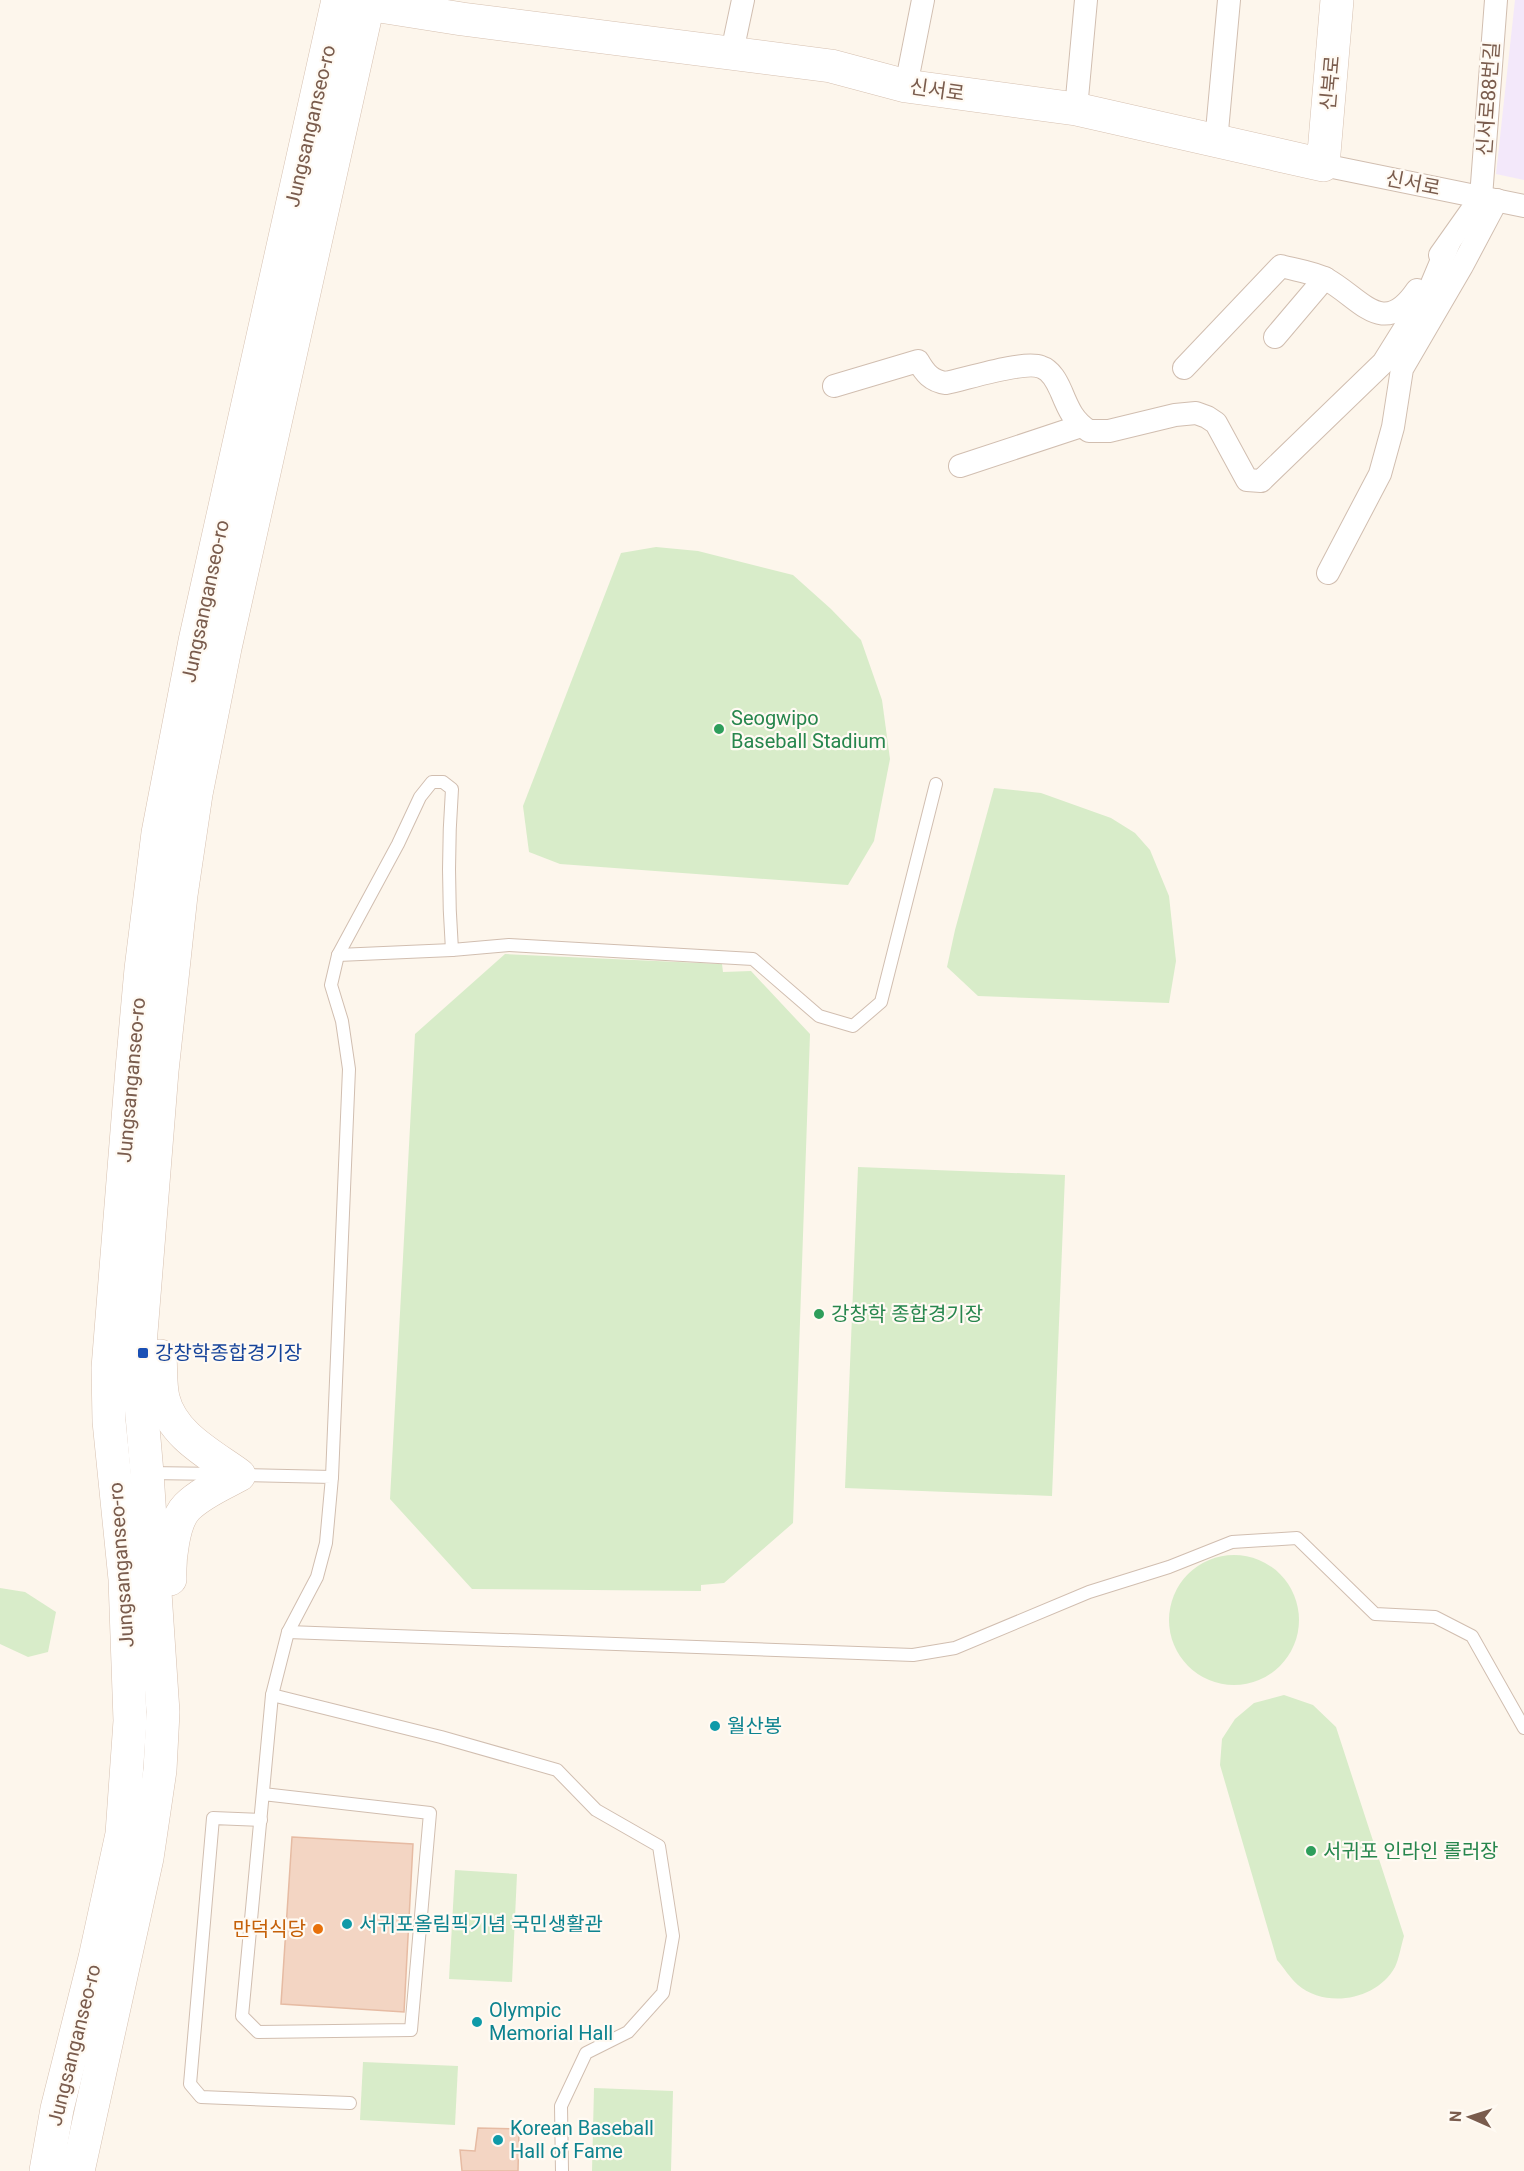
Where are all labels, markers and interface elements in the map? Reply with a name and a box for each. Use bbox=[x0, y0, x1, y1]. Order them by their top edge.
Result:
street label: 신서로88번길 bbox=[1472, 41, 1504, 157]
street label: Jungsanganseo-ro bbox=[280, 43, 340, 209]
street label: 신북로 bbox=[1316, 54, 1344, 112]
street label: 신서로 bbox=[908, 74, 966, 106]
street label: 신서로 bbox=[1384, 166, 1442, 200]
street label: Jungsanganseo-ro bbox=[176, 518, 234, 684]
place label: Seogwipo Baseball Stadium bbox=[731, 706, 886, 753]
marker: Seogwipo Baseball Stadium bbox=[712, 722, 726, 736]
street label: Jungsanganseo-ro bbox=[112, 996, 150, 1164]
place label: 강창학 종합경기장 bbox=[831, 1302, 983, 1326]
marker: 강창학 종합경기장 bbox=[812, 1307, 826, 1321]
place label: 강창학종합경기장 bbox=[155, 1341, 302, 1365]
marker: 강창학종합경기장 bbox=[136, 1346, 150, 1360]
street label: Jungsanganseo-ro bbox=[103, 1482, 139, 1648]
place label: 월산봉 bbox=[727, 1714, 782, 1738]
marker: 월산봉 bbox=[708, 1719, 722, 1733]
place label: 서귀포 인라인 롤러장 bbox=[1323, 1839, 1499, 1863]
marker: 서귀포 인라인 롤러장 bbox=[1304, 1844, 1318, 1858]
place label: 서귀포올림픽기념 국민생활관 bbox=[359, 1912, 603, 1936]
place label: 만덕식당 bbox=[232, 1917, 306, 1941]
marker: 서귀포올림픽기념 국민생활관 bbox=[340, 1917, 354, 1931]
marker: 만덕식당 bbox=[311, 1922, 325, 1936]
street label: Jungsanganseo-ro bbox=[42, 1962, 106, 2128]
place label: Olympic Memorial Hall bbox=[489, 1998, 613, 2045]
marker: Olympic Memorial Hall bbox=[470, 2015, 484, 2029]
north arrow bbox=[1440, 2087, 1500, 2147]
text: N bbox=[1446, 2110, 1465, 2122]
place label: Korean Baseball Hall of Fame bbox=[510, 2116, 654, 2163]
marker: Korean Baseball Hall of Fame bbox=[491, 2133, 505, 2147]

